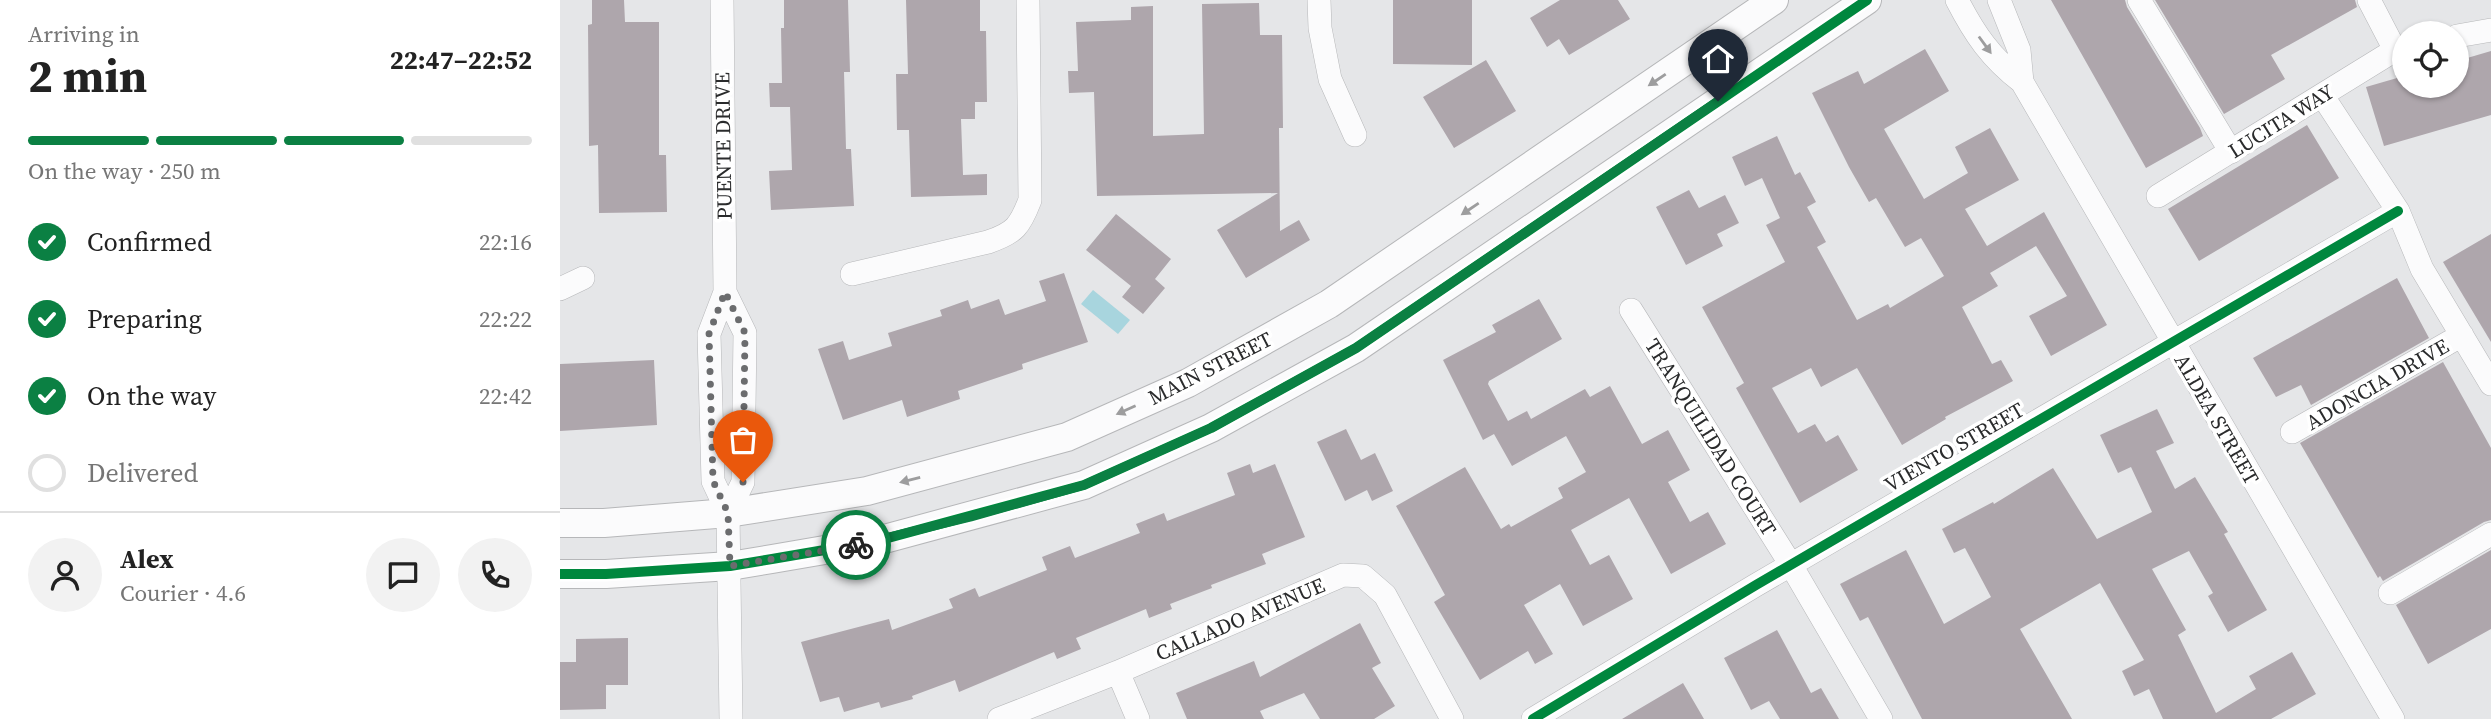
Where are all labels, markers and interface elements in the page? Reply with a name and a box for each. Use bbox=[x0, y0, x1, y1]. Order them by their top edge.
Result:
text: Arriving in bbox=[28, 18, 140, 50]
map controls bbox=[2392, 21, 2469, 98]
button: locate bbox=[2392, 21, 2469, 98]
pin bbox=[1688, 29, 1748, 101]
one-way arrow bbox=[1977, 36, 1991, 54]
icon: home bbox=[1699, 40, 1737, 78]
text: 22:47–22:52 bbox=[390, 42, 532, 78]
text: 2 min bbox=[28, 44, 147, 107]
street label: PUENTE DRIVE bbox=[707, 72, 739, 220]
one-way arrow bbox=[1648, 73, 1666, 87]
street label: LUCITA WAY bbox=[2223, 77, 2340, 165]
text: On the way · 250 m bbox=[28, 155, 221, 187]
one-way arrow bbox=[1461, 202, 1479, 216]
icon: check bbox=[28, 223, 66, 261]
text: Confirmed bbox=[87, 224, 212, 260]
text: 22:16 bbox=[479, 226, 532, 258]
icon: check bbox=[28, 300, 66, 338]
text: Preparing bbox=[87, 301, 202, 337]
text: 22:22 bbox=[479, 303, 532, 335]
street label: MAIN STREET bbox=[1143, 324, 1277, 412]
street label: ADONCIA DRIVE bbox=[2300, 331, 2454, 437]
street label: TRANQUILIDAD COURT bbox=[1638, 333, 1784, 542]
street label: ALDEA STREET bbox=[2168, 348, 2266, 490]
icon: check bbox=[28, 377, 66, 415]
text: On the way bbox=[87, 378, 216, 414]
text: 22:42 bbox=[479, 380, 532, 412]
street label: VIENTO STREET bbox=[1879, 395, 2030, 499]
one-way arrow bbox=[1116, 405, 1137, 416]
pin bbox=[713, 410, 773, 482]
icon: bag bbox=[724, 421, 762, 459]
text: Delivered bbox=[87, 455, 198, 491]
one-way arrow bbox=[899, 475, 921, 486]
courier bbox=[821, 510, 891, 580]
icon: bike bbox=[837, 526, 875, 564]
button: person bbox=[28, 538, 102, 612]
button: chat bbox=[366, 538, 440, 612]
button: phone bbox=[458, 538, 532, 612]
text: Alex bbox=[120, 541, 174, 577]
street label: CALLADO AVENUE bbox=[1151, 570, 1329, 668]
text: Courier · 4.6 bbox=[120, 577, 246, 609]

